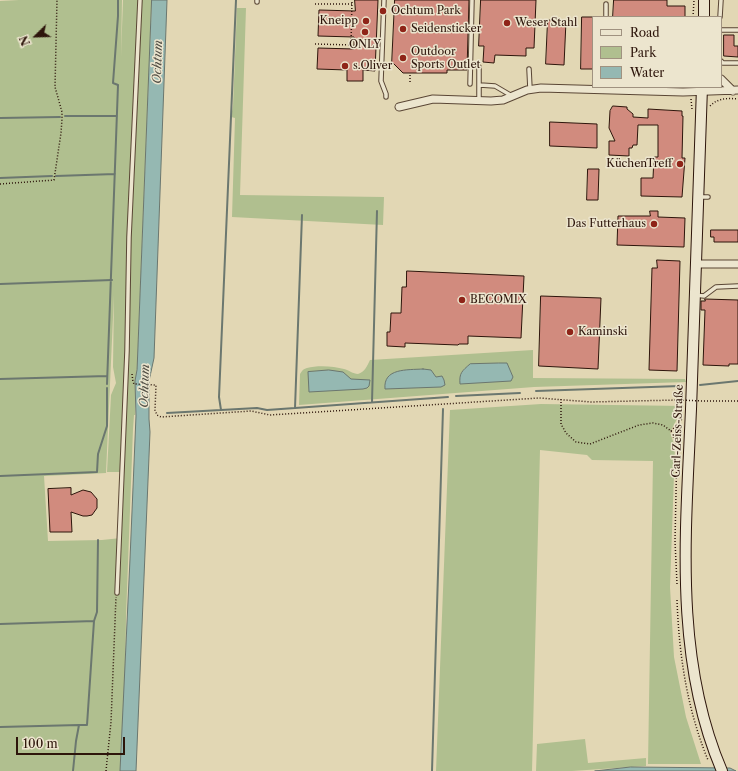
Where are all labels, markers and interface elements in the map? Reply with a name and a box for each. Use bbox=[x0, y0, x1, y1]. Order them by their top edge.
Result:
place label: Ochtum Park bbox=[391, 4, 461, 18]
marker: Ochtum Park bbox=[378, 6, 388, 16]
place label: Kneipp bbox=[319, 14, 358, 28]
north arrow bbox=[16, 16, 56, 56]
marker: Kneipp bbox=[361, 16, 371, 26]
place label: Weser Stahl bbox=[515, 16, 577, 30]
legend bbox=[592, 16, 722, 88]
marker: Weser Stahl bbox=[502, 18, 512, 28]
place label: Seidensticker bbox=[411, 22, 481, 36]
marker: Seidensticker bbox=[398, 24, 408, 34]
text: Road bbox=[630, 25, 660, 40]
marker: ONLY bbox=[360, 27, 370, 37]
text: N bbox=[17, 34, 33, 48]
place label: ONLY bbox=[349, 38, 381, 52]
water label: Ochtum bbox=[150, 40, 166, 84]
place label: Outdoor Sports Outlet bbox=[411, 45, 480, 71]
text: Park bbox=[630, 45, 656, 60]
marker: Outdoor Sports Outlet bbox=[398, 53, 408, 63]
place label: s.Oliver bbox=[353, 59, 392, 73]
marker: s.Oliver bbox=[340, 61, 350, 71]
text: Water bbox=[630, 65, 664, 80]
place label: KüchenTreff bbox=[606, 157, 672, 171]
marker: KüchenTreff bbox=[675, 159, 685, 169]
place label: Das Futterhaus bbox=[567, 217, 646, 231]
marker: Das Futterhaus bbox=[649, 219, 659, 229]
place label: BECOMIX bbox=[470, 293, 527, 307]
marker: BECOMIX bbox=[457, 295, 467, 305]
place label: Kaminski bbox=[578, 325, 627, 339]
marker: Kaminski bbox=[565, 327, 575, 337]
water label: Ochtum bbox=[137, 364, 153, 408]
street label: Carl-Zeiss-Straße bbox=[670, 384, 686, 478]
scale bar bbox=[18, 729, 127, 755]
text: 100 m bbox=[23, 736, 58, 751]

